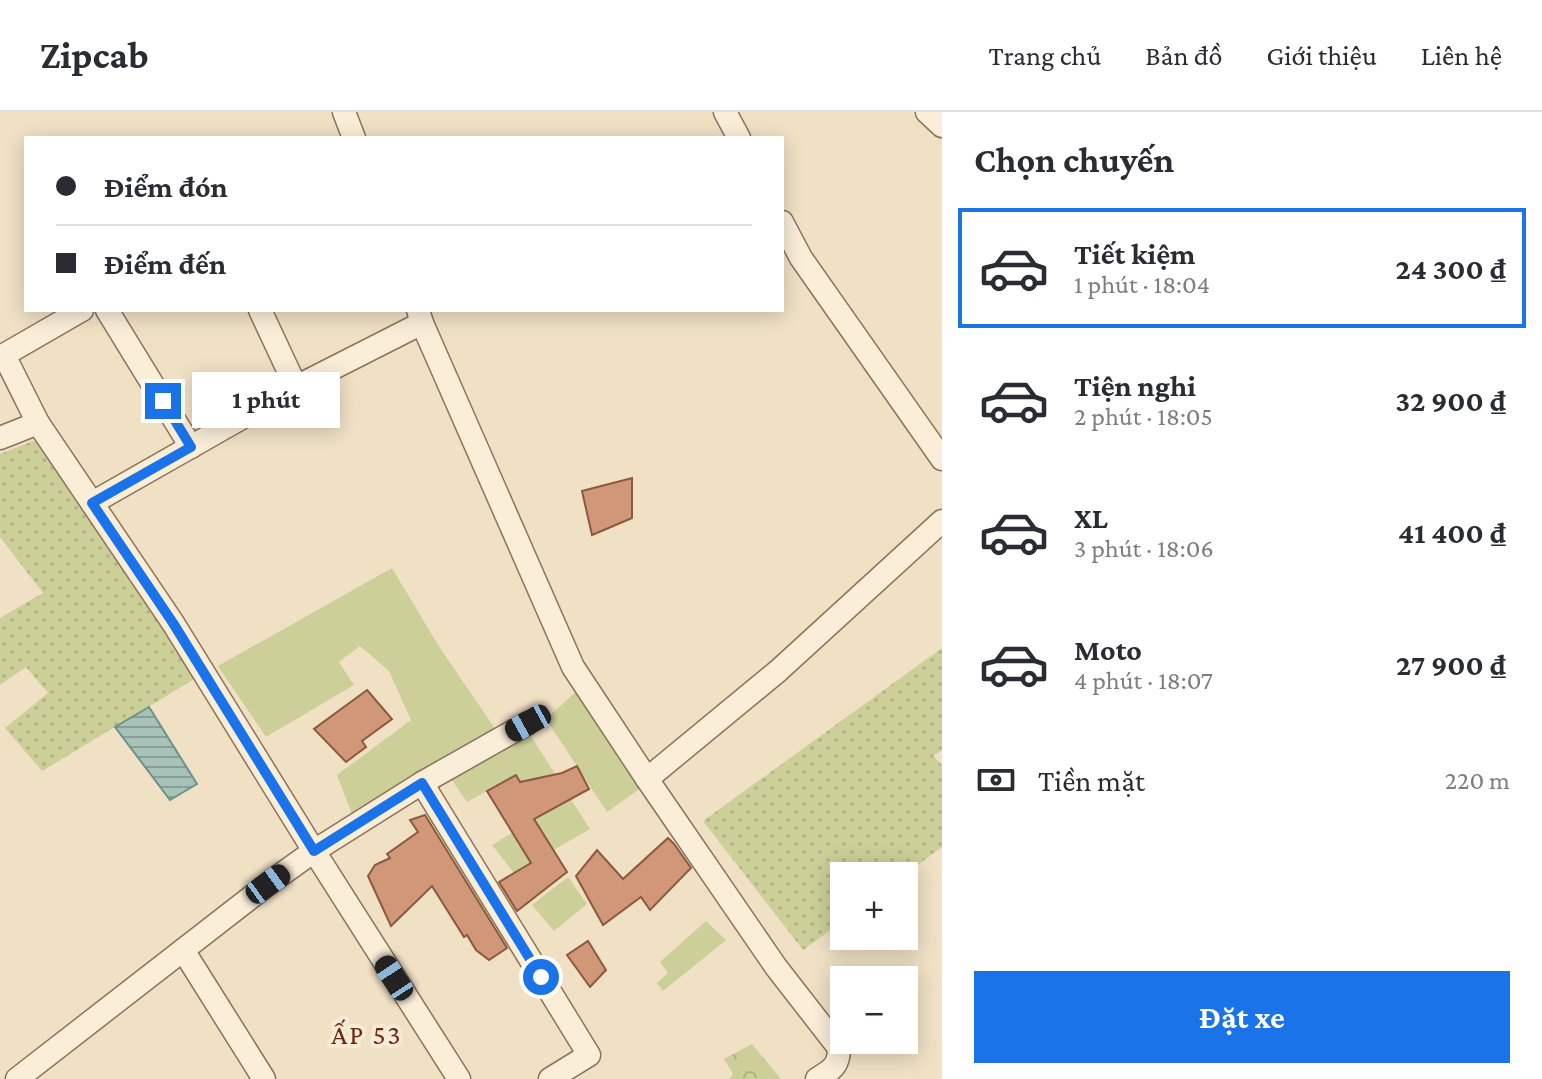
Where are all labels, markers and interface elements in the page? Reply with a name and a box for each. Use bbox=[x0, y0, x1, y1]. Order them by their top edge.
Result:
text: Zipcab bbox=[40, 34, 149, 76]
text: Trang chủ bbox=[988, 40, 1101, 71]
text: Bản đồ bbox=[1145, 40, 1222, 71]
text: Giới thiệu bbox=[1266, 40, 1377, 71]
text: Liên hệ bbox=[1421, 40, 1502, 71]
text: Chọn chuyến bbox=[974, 140, 1174, 180]
text: Điểm đón bbox=[104, 170, 228, 203]
icon: car bbox=[978, 232, 1050, 304]
text: Tiết kiệm bbox=[1074, 237, 1196, 270]
text: Điểm đến bbox=[104, 247, 226, 280]
text: 24 300 ₫ bbox=[1395, 252, 1506, 285]
text: 1 phút · 18:04 bbox=[1074, 270, 1210, 299]
icon: car bbox=[978, 364, 1050, 436]
text: Tiện nghi bbox=[1074, 369, 1196, 402]
callout: 1 phút bbox=[191, 373, 339, 429]
route end bbox=[145, 383, 181, 419]
text: 32 900 ₫ bbox=[1396, 384, 1506, 417]
text: 1 phút bbox=[232, 385, 300, 414]
text: 2 phút · 18:05 bbox=[1074, 402, 1213, 431]
icon: car bbox=[978, 496, 1050, 568]
text: XL bbox=[1074, 501, 1108, 534]
text: 41 400 ₫ bbox=[1398, 516, 1506, 549]
text: 3 phút · 18:06 bbox=[1074, 534, 1214, 563]
icon: car bbox=[978, 628, 1050, 700]
text: Moto bbox=[1074, 633, 1142, 666]
text: 27 900 ₫ bbox=[1396, 648, 1506, 681]
text: 4 phút · 18:07 bbox=[1074, 666, 1213, 695]
car bbox=[501, 701, 555, 745]
icon: cash bbox=[974, 758, 1018, 802]
text: Tiền mặt bbox=[1038, 764, 1145, 797]
text: 220 m bbox=[1445, 766, 1510, 795]
car bbox=[242, 860, 294, 908]
map controls bbox=[830, 862, 918, 1054]
button: + bbox=[830, 862, 918, 950]
car bbox=[371, 951, 417, 1005]
route start bbox=[523, 959, 559, 995]
button: − bbox=[830, 966, 918, 1054]
button: Đặt xe bbox=[974, 971, 1510, 1063]
district label: ẤP 53 bbox=[331, 1019, 403, 1050]

